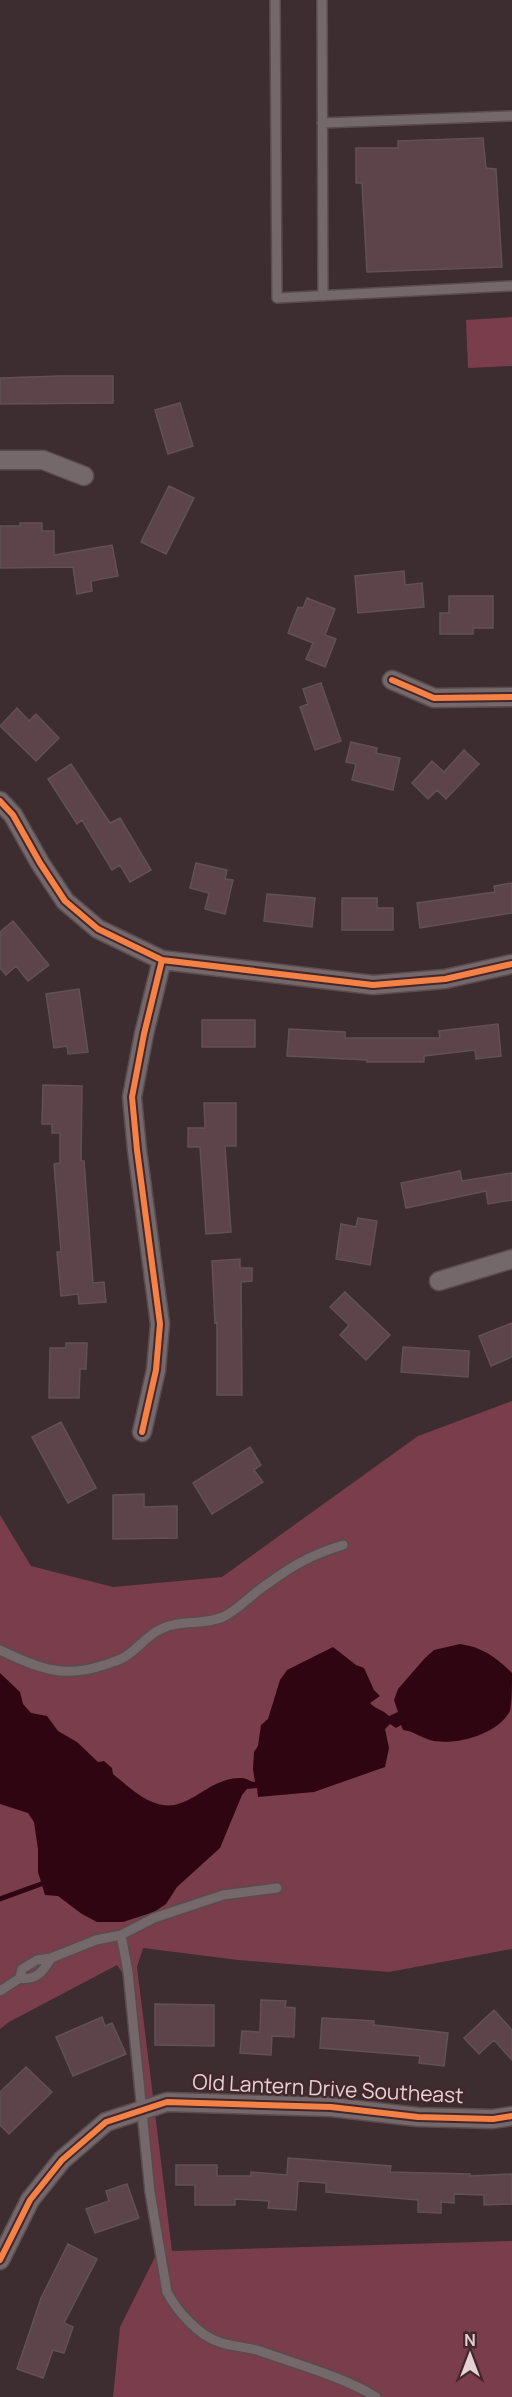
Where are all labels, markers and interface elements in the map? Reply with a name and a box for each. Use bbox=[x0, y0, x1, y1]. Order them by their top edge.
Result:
street label: Old Lantern Drive Southeast bbox=[192, 2067, 464, 2109]
north arrow bbox=[440, 2325, 500, 2385]
text: N bbox=[464, 2329, 476, 2351]

